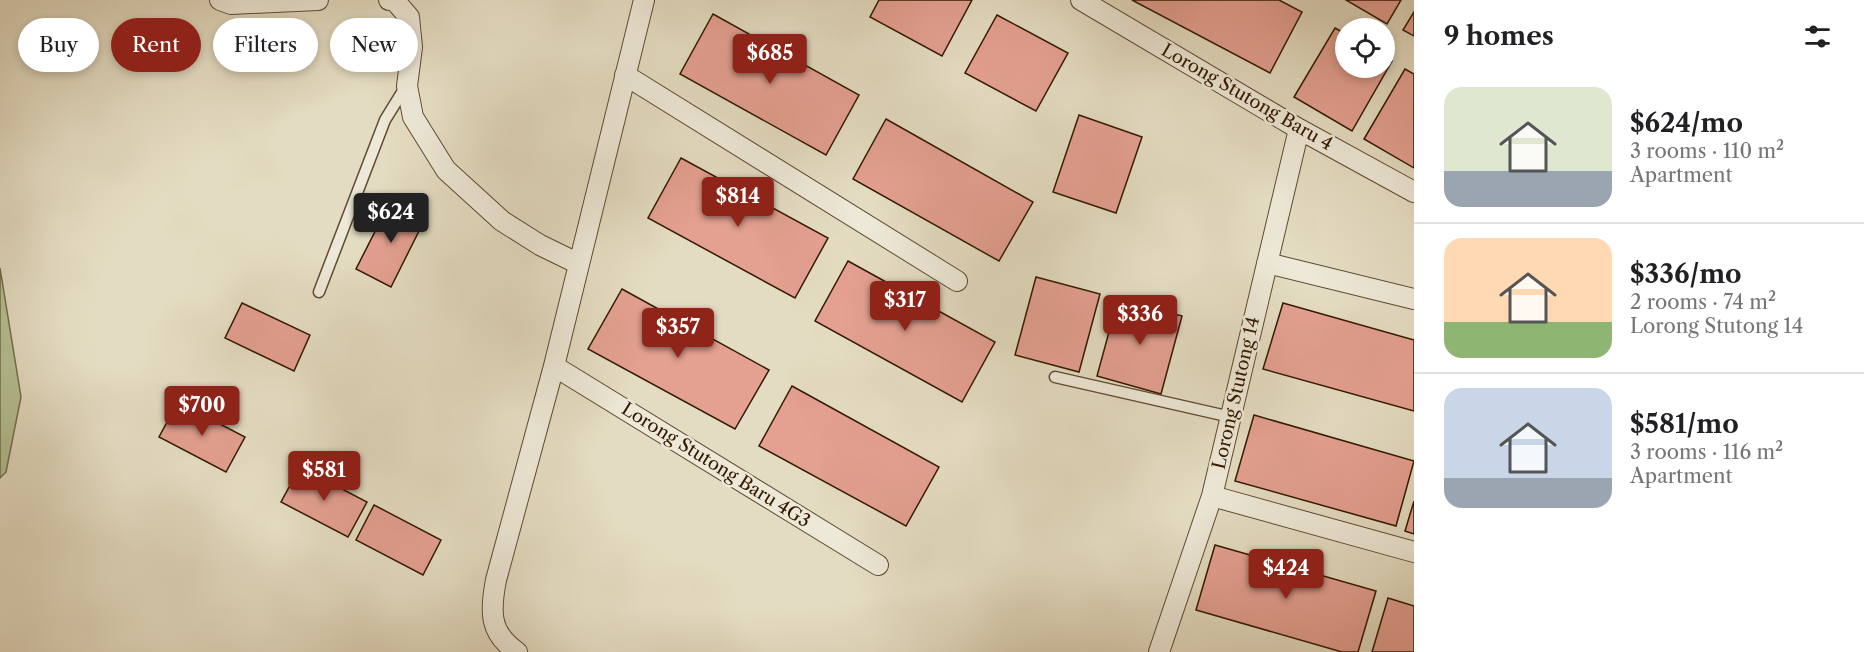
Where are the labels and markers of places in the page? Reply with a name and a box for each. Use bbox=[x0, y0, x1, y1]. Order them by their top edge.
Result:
pin: $685 bbox=[734, 34, 806, 85]
pin: $814 bbox=[702, 177, 774, 228]
pin: $624 bbox=[355, 193, 427, 244]
pin: $317 bbox=[869, 281, 941, 332]
pin: $336 bbox=[1104, 295, 1176, 346]
pin: $357 bbox=[642, 308, 714, 359]
pin: $700 bbox=[166, 386, 238, 437]
pin: $581 bbox=[288, 451, 360, 502]
pin: $424 bbox=[1250, 549, 1322, 600]

